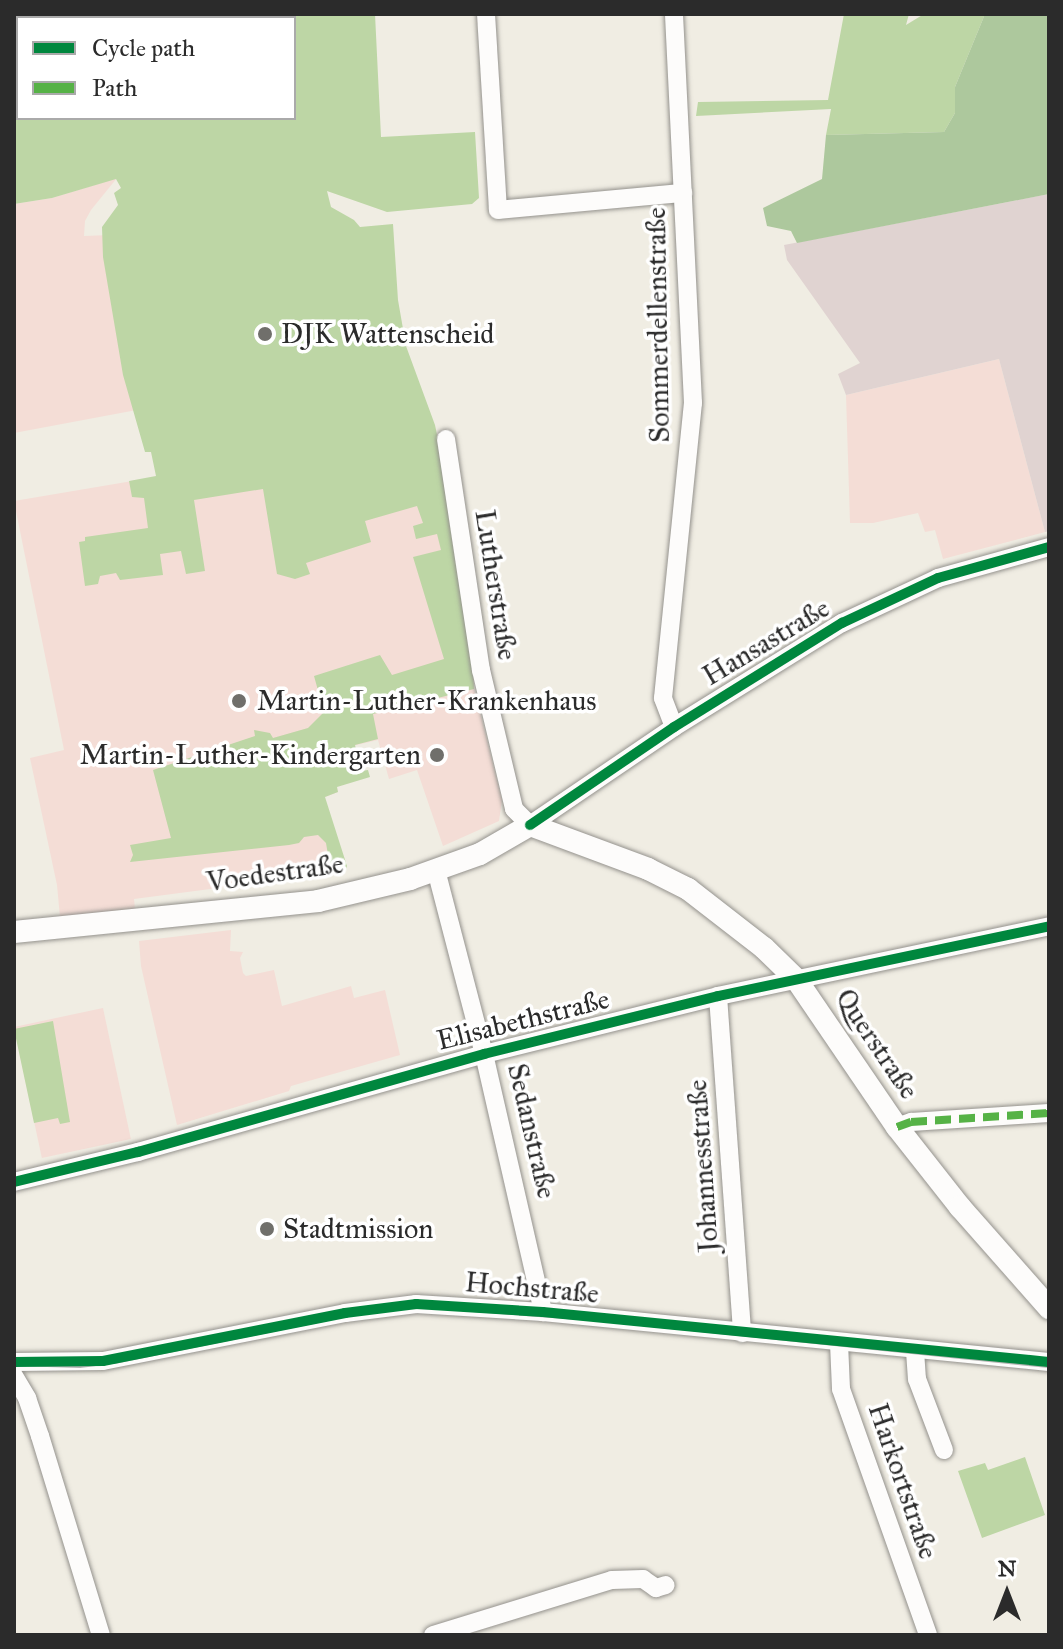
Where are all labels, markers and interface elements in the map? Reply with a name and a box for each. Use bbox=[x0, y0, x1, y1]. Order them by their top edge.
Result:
legend bbox=[16, 16, 296, 120]
text: Cycle path bbox=[92, 33, 195, 63]
text: Path bbox=[92, 73, 137, 103]
street label: Sommerdellenstraße bbox=[639, 207, 677, 443]
place label: DJK Wattenscheid bbox=[281, 317, 494, 351]
marker: DJK Wattenscheid bbox=[256, 325, 274, 343]
street label: Lutherstraße bbox=[468, 507, 524, 663]
street label: Hansastraße bbox=[697, 591, 835, 693]
place label: Martin-Luther-Krankenhaus bbox=[257, 684, 597, 718]
marker: Martin-Luther-Krankenhaus bbox=[228, 690, 250, 712]
place label: Martin-Luther-Kindergarten bbox=[80, 738, 421, 772]
marker: Martin-Luther-Kindergarten bbox=[428, 746, 446, 764]
street label: Voedestraße bbox=[204, 847, 346, 899]
street label: Elisabethstraße bbox=[433, 982, 613, 1058]
street label: Querstraße bbox=[828, 983, 926, 1105]
street label: Sedanstraße bbox=[500, 1060, 564, 1202]
street label: Johannesstraße bbox=[680, 1078, 726, 1254]
place label: Stadtmission bbox=[283, 1212, 433, 1246]
marker: Stadtmission bbox=[258, 1220, 276, 1238]
street label: Hochstraße bbox=[464, 1265, 600, 1311]
street label: Harkortstraße bbox=[861, 1399, 945, 1563]
north arrow bbox=[967, 1553, 1047, 1633]
text: N bbox=[998, 1555, 1016, 1582]

